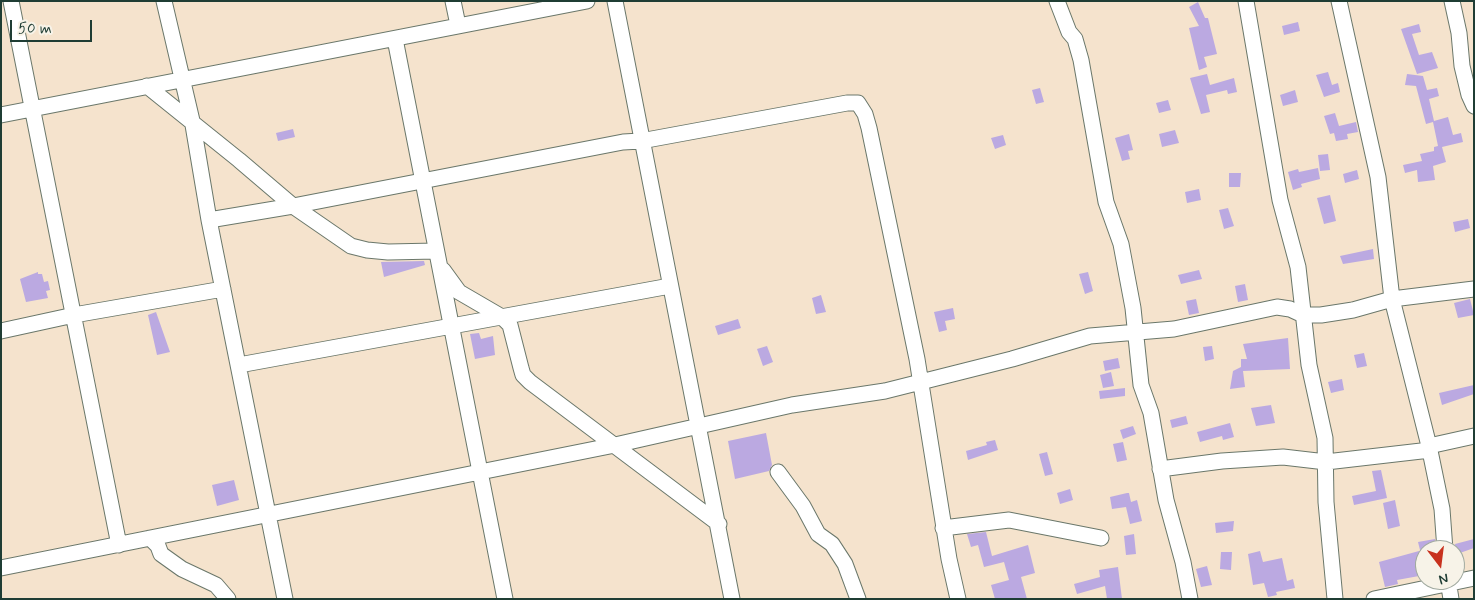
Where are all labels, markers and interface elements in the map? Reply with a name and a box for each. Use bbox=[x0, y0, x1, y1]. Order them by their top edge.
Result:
scale bar bbox=[12, 10, 95, 42]
text: 50 m bbox=[18, 19, 52, 39]
north arrow bbox=[1415, 540, 1465, 590]
text: N bbox=[1437, 569, 1450, 588]

